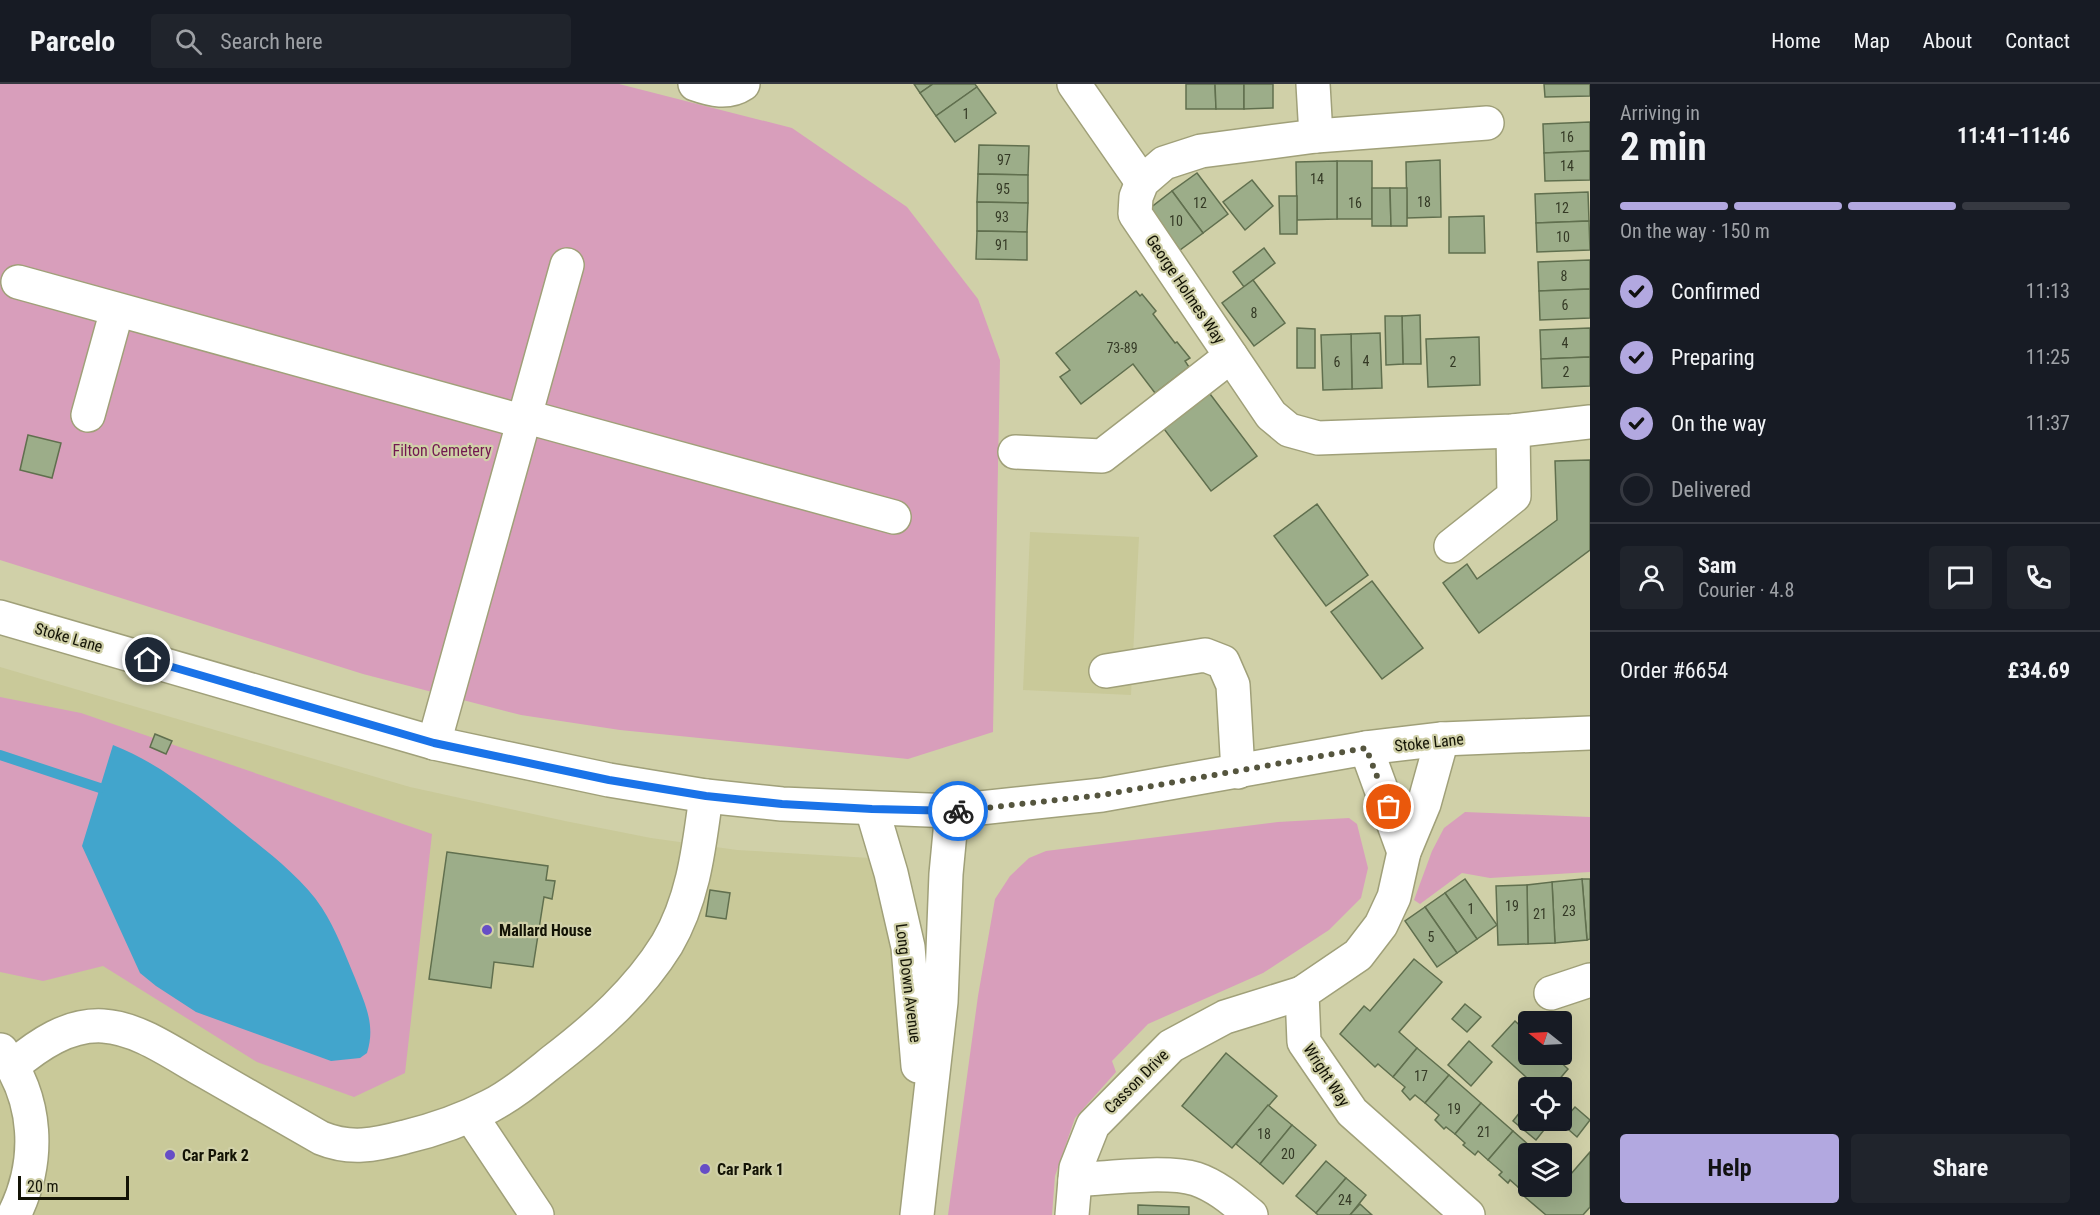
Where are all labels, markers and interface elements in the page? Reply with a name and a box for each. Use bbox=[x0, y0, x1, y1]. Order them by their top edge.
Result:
search box bbox=[151, 14, 571, 68]
text: Parcelo bbox=[30, 25, 115, 58]
icon: search bbox=[172, 25, 205, 58]
text: Search here bbox=[220, 29, 323, 54]
text: Home bbox=[1771, 29, 1821, 53]
text: Map bbox=[1854, 29, 1890, 53]
text: About bbox=[1923, 29, 1972, 53]
text: Contact bbox=[2005, 29, 2070, 53]
text: Arriving in bbox=[1620, 101, 1700, 125]
house number: 1 bbox=[963, 106, 969, 122]
text: 11:41–11:46 bbox=[1957, 123, 2070, 148]
text: 2 min bbox=[1620, 124, 1707, 170]
house number: 16 bbox=[1560, 129, 1574, 145]
house number: 97 bbox=[997, 152, 1011, 168]
house number: 14 bbox=[1560, 158, 1574, 174]
house number: 14 bbox=[1310, 171, 1324, 187]
house number: 95 bbox=[996, 181, 1010, 197]
house number: 18 bbox=[1417, 194, 1431, 210]
house number: 12 bbox=[1193, 195, 1207, 211]
house number: 16 bbox=[1348, 195, 1362, 211]
house number: 12 bbox=[1555, 200, 1569, 216]
house number: 93 bbox=[995, 209, 1009, 225]
house number: 10 bbox=[1169, 213, 1183, 229]
text: On the way · 150 m bbox=[1620, 219, 1770, 243]
house number: 10 bbox=[1556, 229, 1570, 245]
street label: George Holmes Way bbox=[1142, 231, 1229, 348]
house number: 91 bbox=[995, 237, 1009, 253]
house number: 8 bbox=[1561, 268, 1568, 284]
icon: check bbox=[1620, 275, 1653, 308]
text: Confirmed bbox=[1671, 279, 1760, 304]
text: 11:13 bbox=[2026, 279, 2070, 303]
house number: 6 bbox=[1562, 297, 1569, 313]
house number: 8 bbox=[1251, 305, 1258, 321]
house number: 4 bbox=[1562, 335, 1569, 351]
house number: 73-89 bbox=[1106, 340, 1138, 356]
icon: check bbox=[1620, 341, 1653, 374]
text: Preparing bbox=[1671, 345, 1755, 370]
text: 11:25 bbox=[2026, 345, 2070, 369]
house number: 4 bbox=[1363, 353, 1370, 369]
house number: 6 bbox=[1334, 354, 1341, 370]
house number: 2 bbox=[1450, 354, 1457, 370]
house number: 2 bbox=[1563, 364, 1570, 380]
icon: check bbox=[1620, 407, 1653, 440]
text: On the way bbox=[1671, 411, 1766, 436]
text: 11:37 bbox=[2026, 411, 2070, 435]
park label: Filton Cemetery bbox=[392, 441, 492, 460]
text: Delivered bbox=[1671, 477, 1751, 502]
button: person bbox=[1620, 546, 1683, 609]
button: chat bbox=[1929, 546, 1992, 609]
button: phone bbox=[2007, 546, 2070, 609]
text: Sam bbox=[1698, 553, 1737, 578]
text: Courier · 4.8 bbox=[1698, 578, 1794, 602]
street label: Stoke Lane bbox=[33, 619, 105, 656]
pin bbox=[122, 634, 173, 685]
icon: home bbox=[131, 643, 164, 676]
text: Order #6654 bbox=[1620, 658, 1728, 683]
text: £34.69 bbox=[2008, 658, 2070, 683]
street label: Stoke Lane bbox=[1393, 729, 1465, 756]
courier bbox=[928, 781, 988, 841]
pin bbox=[1363, 781, 1414, 832]
icon: bag bbox=[1372, 790, 1405, 823]
icon: bike bbox=[942, 795, 975, 828]
house number: 19 bbox=[1505, 898, 1519, 914]
house number: 1 bbox=[1468, 901, 1474, 917]
house number: 23 bbox=[1562, 903, 1576, 919]
house number: 21 bbox=[1533, 906, 1547, 922]
place label: Mallard House bbox=[499, 921, 592, 940]
street label: Long Down Avenue bbox=[892, 922, 925, 1044]
marker: Mallard House bbox=[480, 923, 494, 937]
house number: 5 bbox=[1428, 929, 1435, 945]
north arrow bbox=[1518, 1011, 1572, 1065]
map controls bbox=[1518, 1011, 1572, 1197]
street label: Wright Way bbox=[1299, 1040, 1354, 1110]
street label: Casson Drive bbox=[1100, 1045, 1172, 1117]
house number: 17 bbox=[1414, 1068, 1428, 1084]
button: locate bbox=[1518, 1077, 1572, 1131]
house number: 19 bbox=[1447, 1101, 1461, 1117]
house number: 21 bbox=[1477, 1124, 1491, 1140]
house number: 18 bbox=[1257, 1126, 1271, 1142]
button: Help bbox=[1620, 1134, 1839, 1203]
button: Share bbox=[1851, 1134, 2070, 1203]
button: layers bbox=[1518, 1143, 1572, 1197]
place label: Car Park 2 bbox=[182, 1146, 249, 1165]
house number: 20 bbox=[1281, 1146, 1295, 1162]
marker: Car Park 2 bbox=[163, 1148, 177, 1162]
place label: Car Park 1 bbox=[717, 1160, 784, 1179]
marker: Car Park 1 bbox=[698, 1162, 712, 1176]
scale bar bbox=[18, 1173, 129, 1200]
text: 20 m bbox=[27, 1177, 59, 1196]
house number: 24 bbox=[1338, 1192, 1352, 1208]

